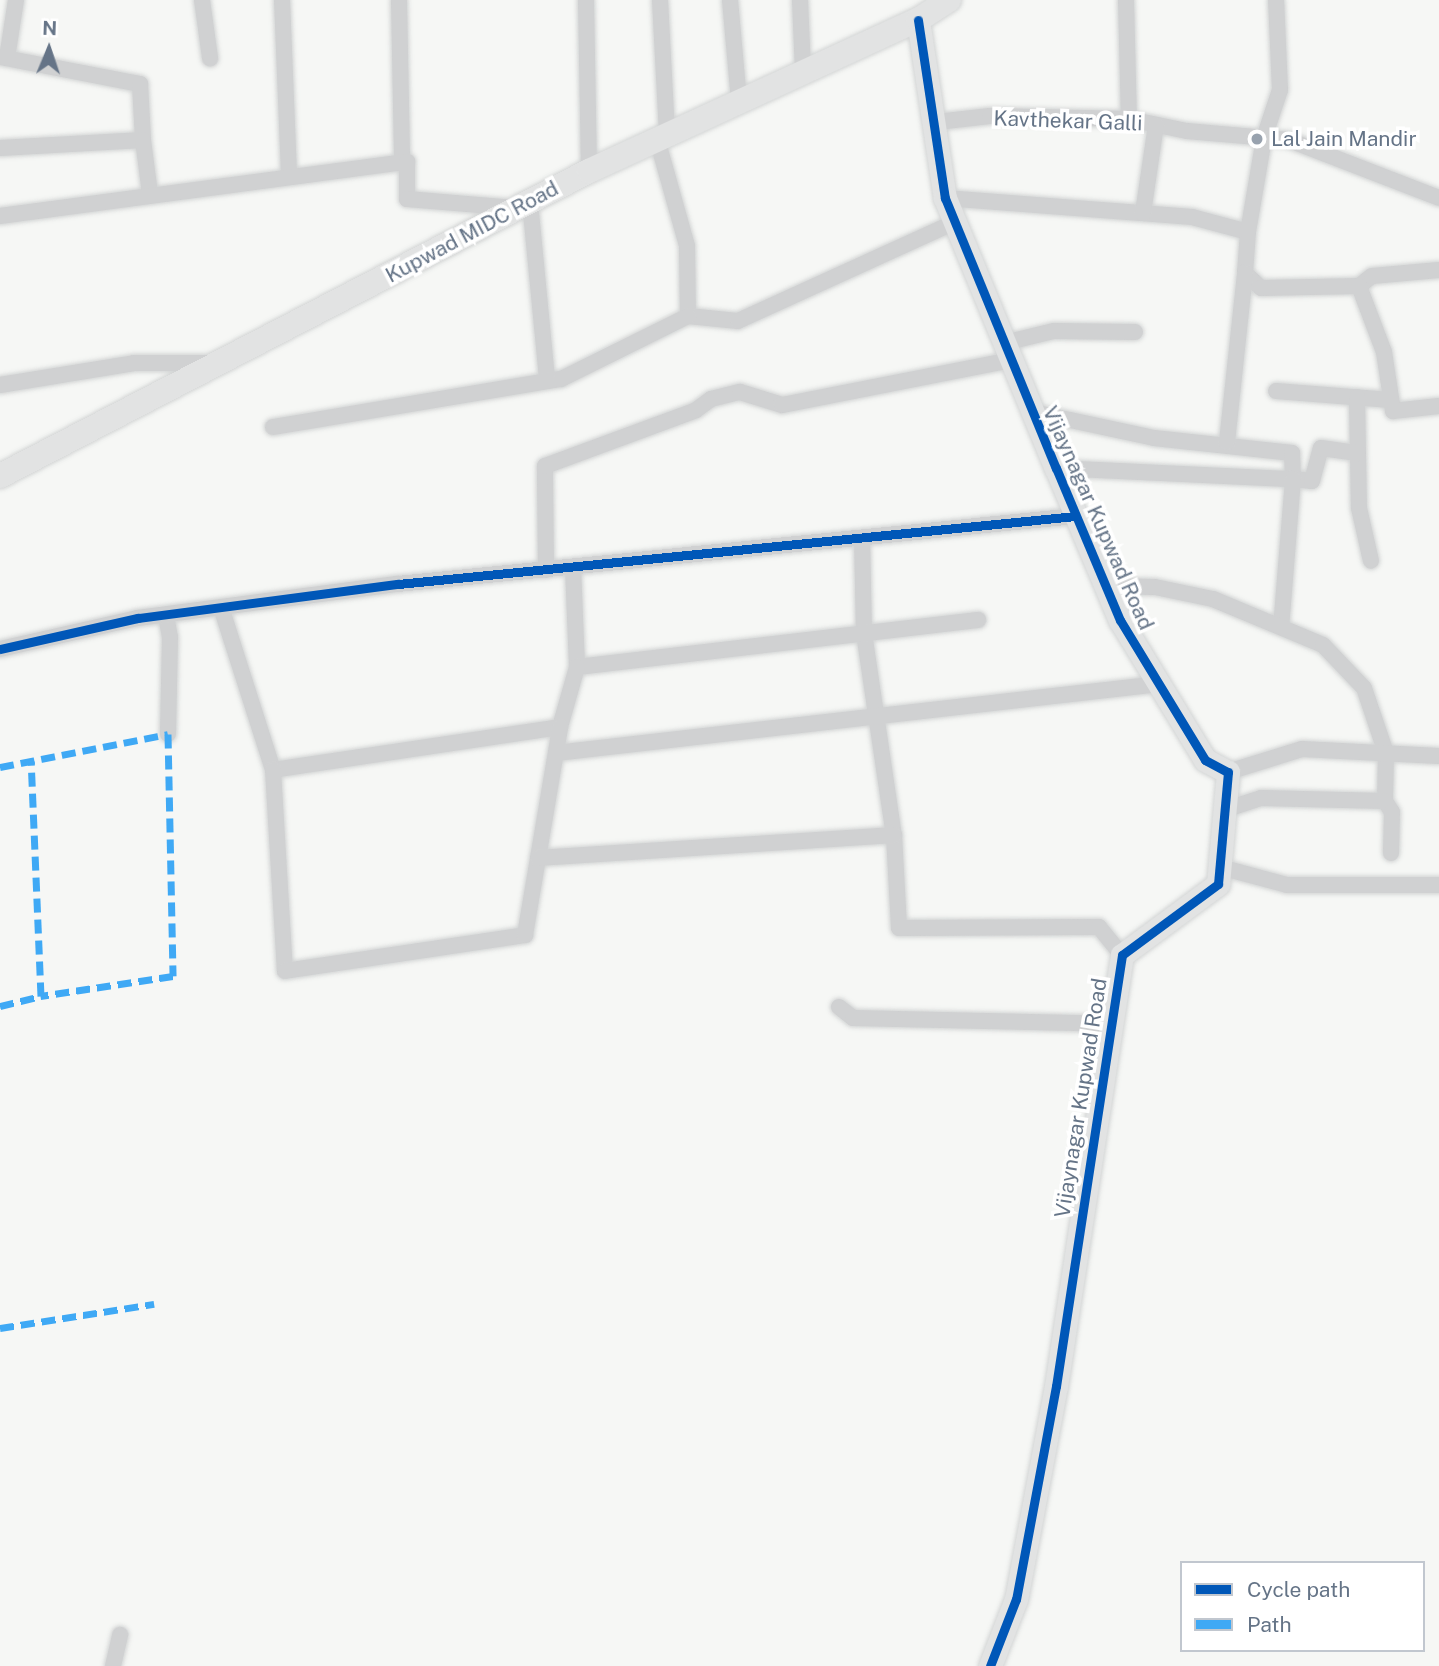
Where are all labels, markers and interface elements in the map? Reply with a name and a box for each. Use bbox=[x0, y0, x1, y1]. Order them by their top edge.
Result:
north arrow bbox=[14, 14, 84, 84]
text: N bbox=[42, 17, 58, 39]
street label: Kavthekar Galli bbox=[993, 106, 1143, 136]
place label: Lal Jain Mandir bbox=[1271, 126, 1417, 152]
marker: Lal Jain Mandir bbox=[1249, 131, 1265, 147]
street label: Kupwad MIDC Road bbox=[381, 176, 563, 288]
street label: Vijaynagar Kupwad Road bbox=[1037, 402, 1159, 634]
street label: Vijaynagar Kupwad Road bbox=[1050, 976, 1112, 1220]
legend bbox=[1180, 1561, 1425, 1652]
text: Cycle path bbox=[1247, 1577, 1350, 1602]
text: Path bbox=[1247, 1612, 1292, 1637]

